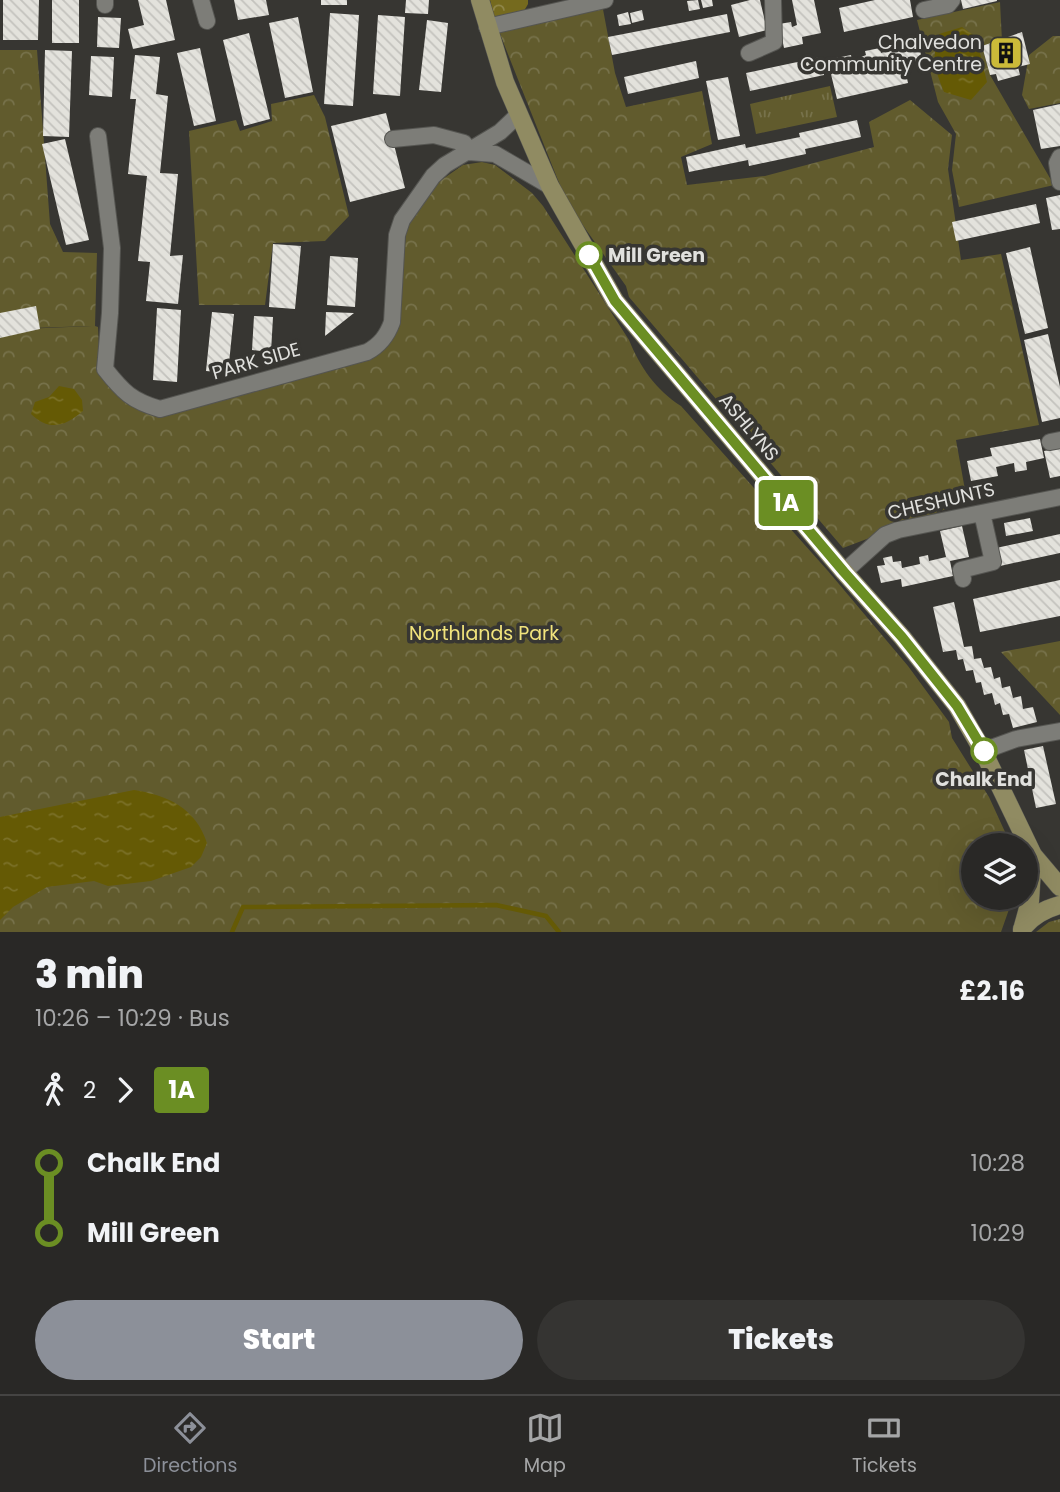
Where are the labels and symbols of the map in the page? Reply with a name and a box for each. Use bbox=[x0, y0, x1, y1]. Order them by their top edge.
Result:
place label: Chalvedon Community Centre bbox=[800, 29, 982, 78]
building icon: Chalvedon Community Centre bbox=[987, 34, 1025, 72]
marker: Mill Green bbox=[576, 242, 602, 268]
place label: Mill Green bbox=[608, 242, 705, 269]
street label: PARK SIDE bbox=[209, 336, 303, 386]
street label: ASHLYNS bbox=[713, 387, 785, 467]
street label: CHESHUNTS bbox=[885, 476, 997, 526]
line badge: 1A bbox=[754, 480, 818, 526]
park label: Northlands Park bbox=[409, 620, 559, 647]
marker: Chalk End bbox=[971, 738, 997, 764]
place label: Chalk End bbox=[935, 766, 1033, 793]

